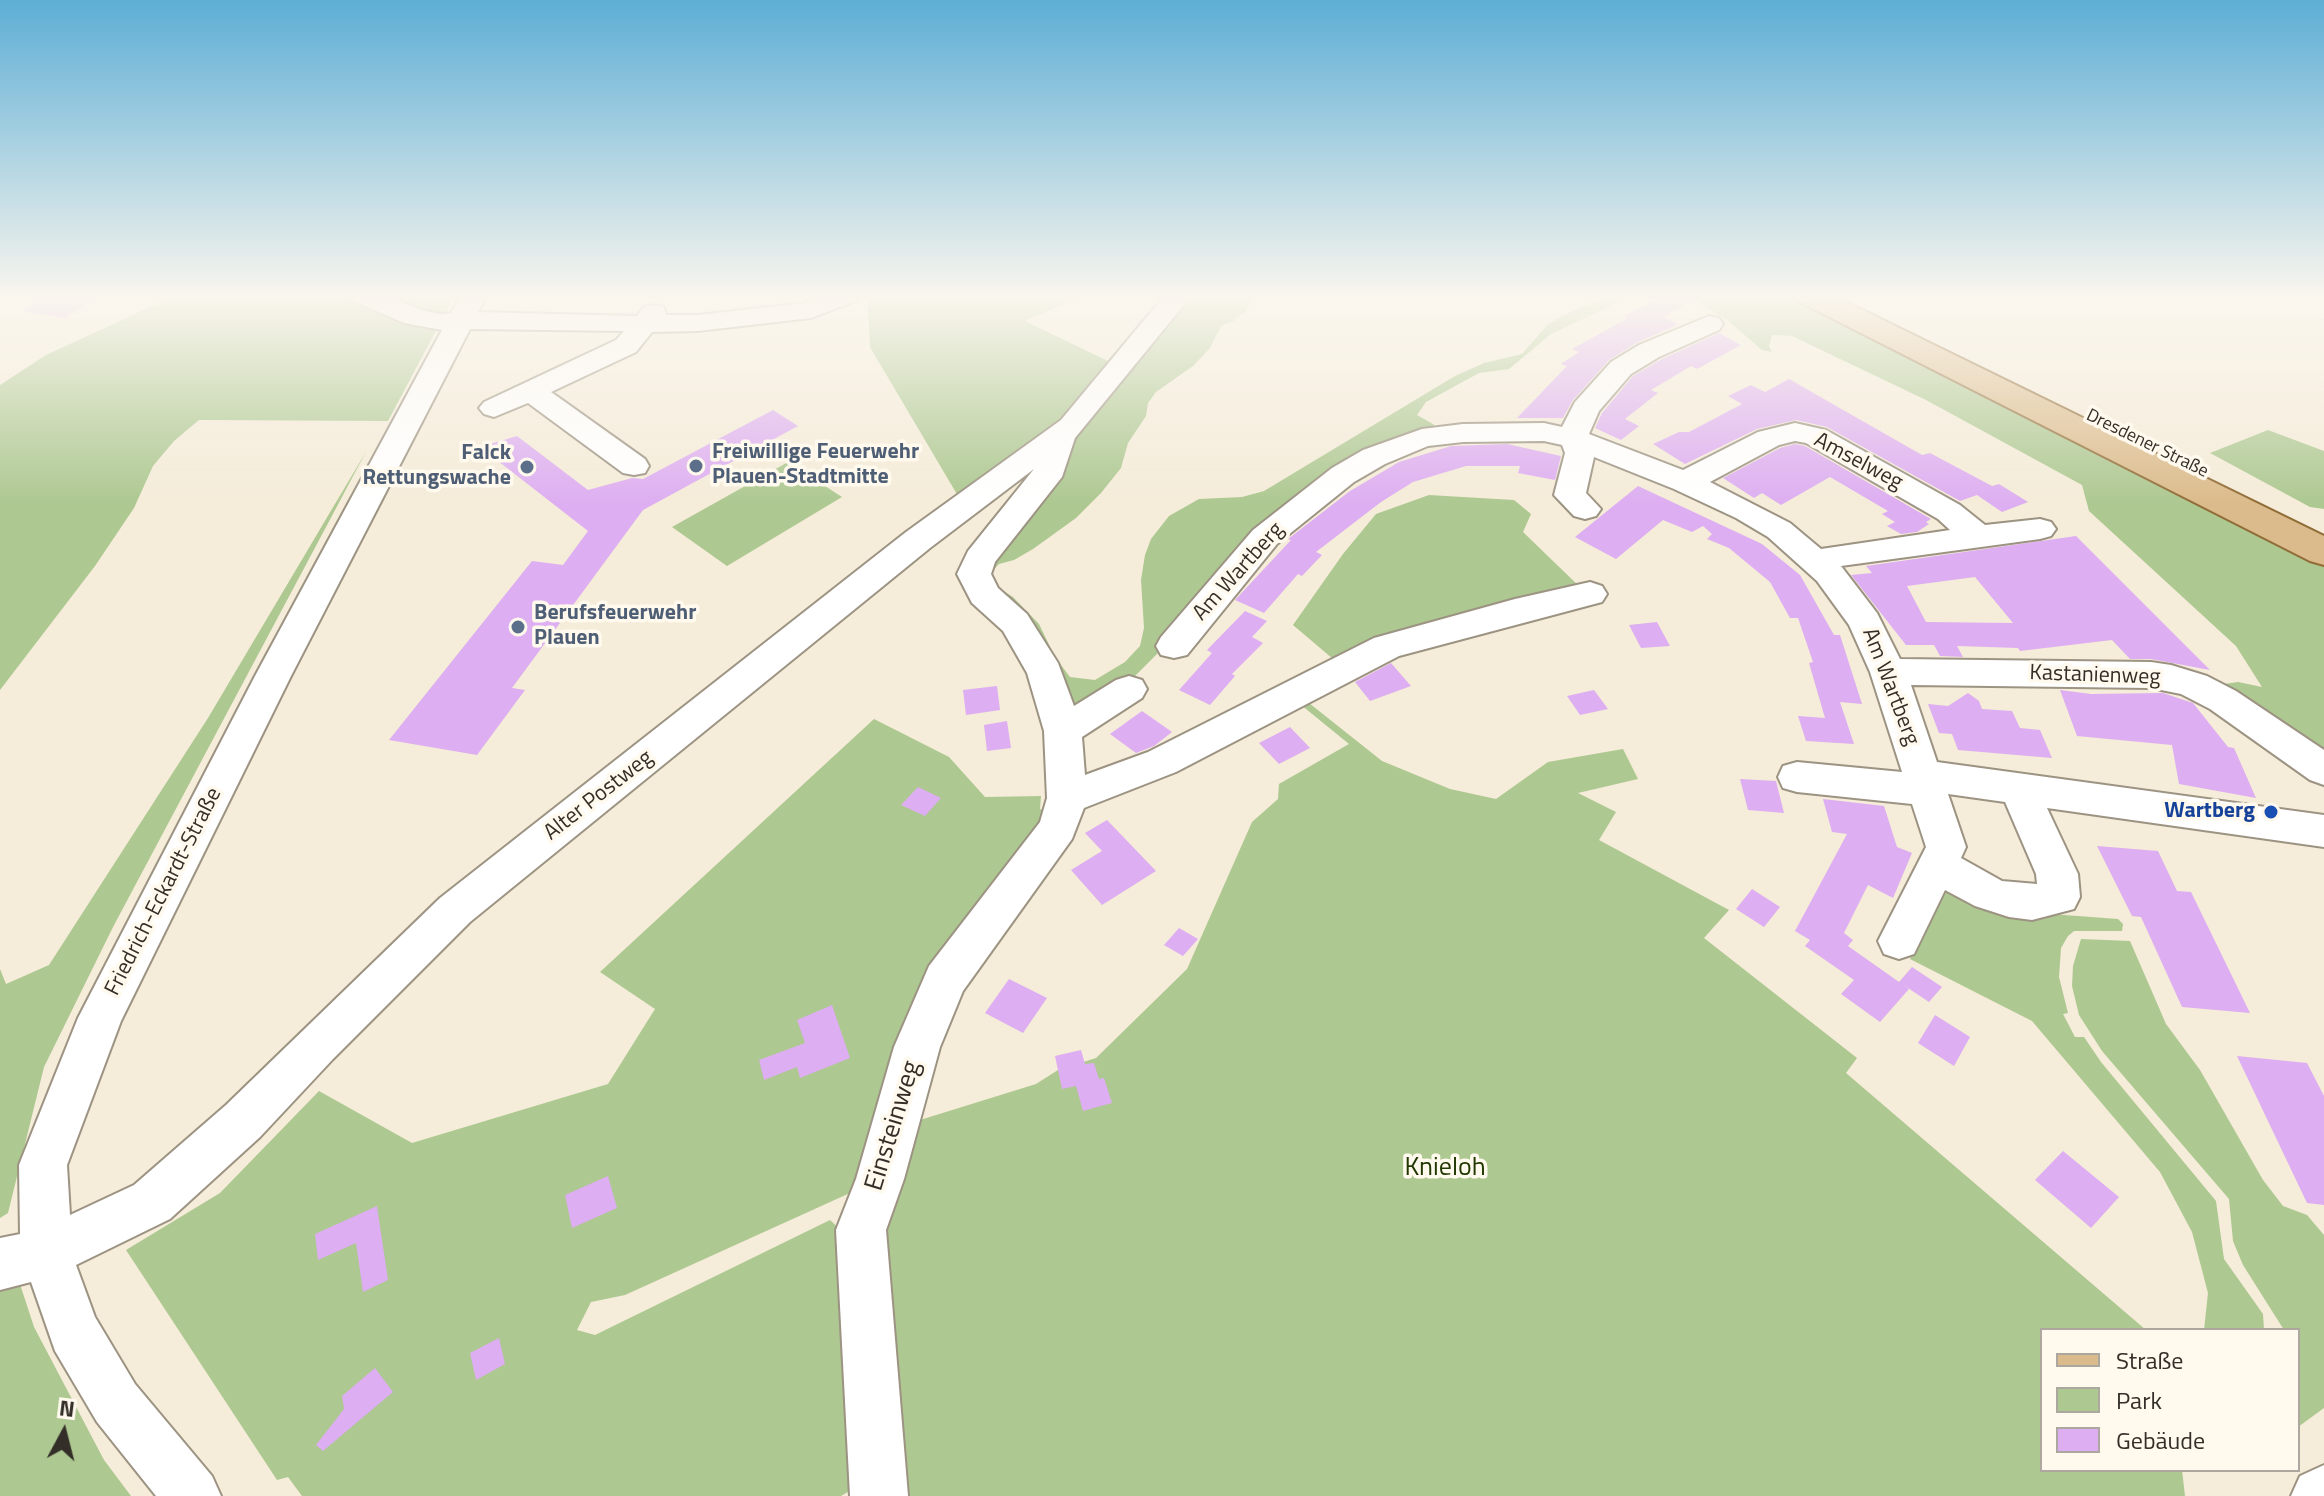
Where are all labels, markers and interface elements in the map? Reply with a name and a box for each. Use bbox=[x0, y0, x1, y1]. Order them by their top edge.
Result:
street label: Dresdener Straße bbox=[2082, 405, 2212, 483]
street label: Amselweg bbox=[1809, 428, 1907, 496]
place label: Freiwillige Feuerwehr Plauen-Stadtmitte bbox=[712, 440, 919, 492]
place label: Falck Rettungswache bbox=[362, 441, 511, 492]
marker: Freiwillige Feuerwehr Plauen-Stadtmitte bbox=[687, 457, 705, 475]
marker: Falck Rettungswache bbox=[518, 458, 536, 476]
street label: Am Wartberg bbox=[1188, 517, 1290, 627]
place label: Berufsfeuerwehr Plauen bbox=[534, 601, 696, 652]
marker: Berufsfeuerwehr Plauen bbox=[509, 618, 527, 636]
street label: Am Wartberg bbox=[1856, 625, 1924, 749]
street label: Kastanienweg bbox=[2029, 661, 2161, 691]
street label: Alter Postweg bbox=[539, 745, 659, 847]
street label: Friedrich-Eckardt-Straße bbox=[100, 784, 228, 1000]
place label: Wartberg bbox=[2164, 799, 2255, 825]
marker: Wartberg bbox=[2262, 803, 2280, 821]
street label: Einsteinweg bbox=[859, 1057, 929, 1195]
park label: Knieloh bbox=[1404, 1153, 1486, 1185]
legend bbox=[2040, 1328, 2300, 1472]
text: Straße bbox=[2116, 1342, 2183, 1378]
text: Park bbox=[2116, 1382, 2162, 1418]
text: N bbox=[57, 1390, 77, 1426]
north arrow bbox=[24, 1392, 104, 1472]
text: Gebäude bbox=[2116, 1422, 2205, 1458]

